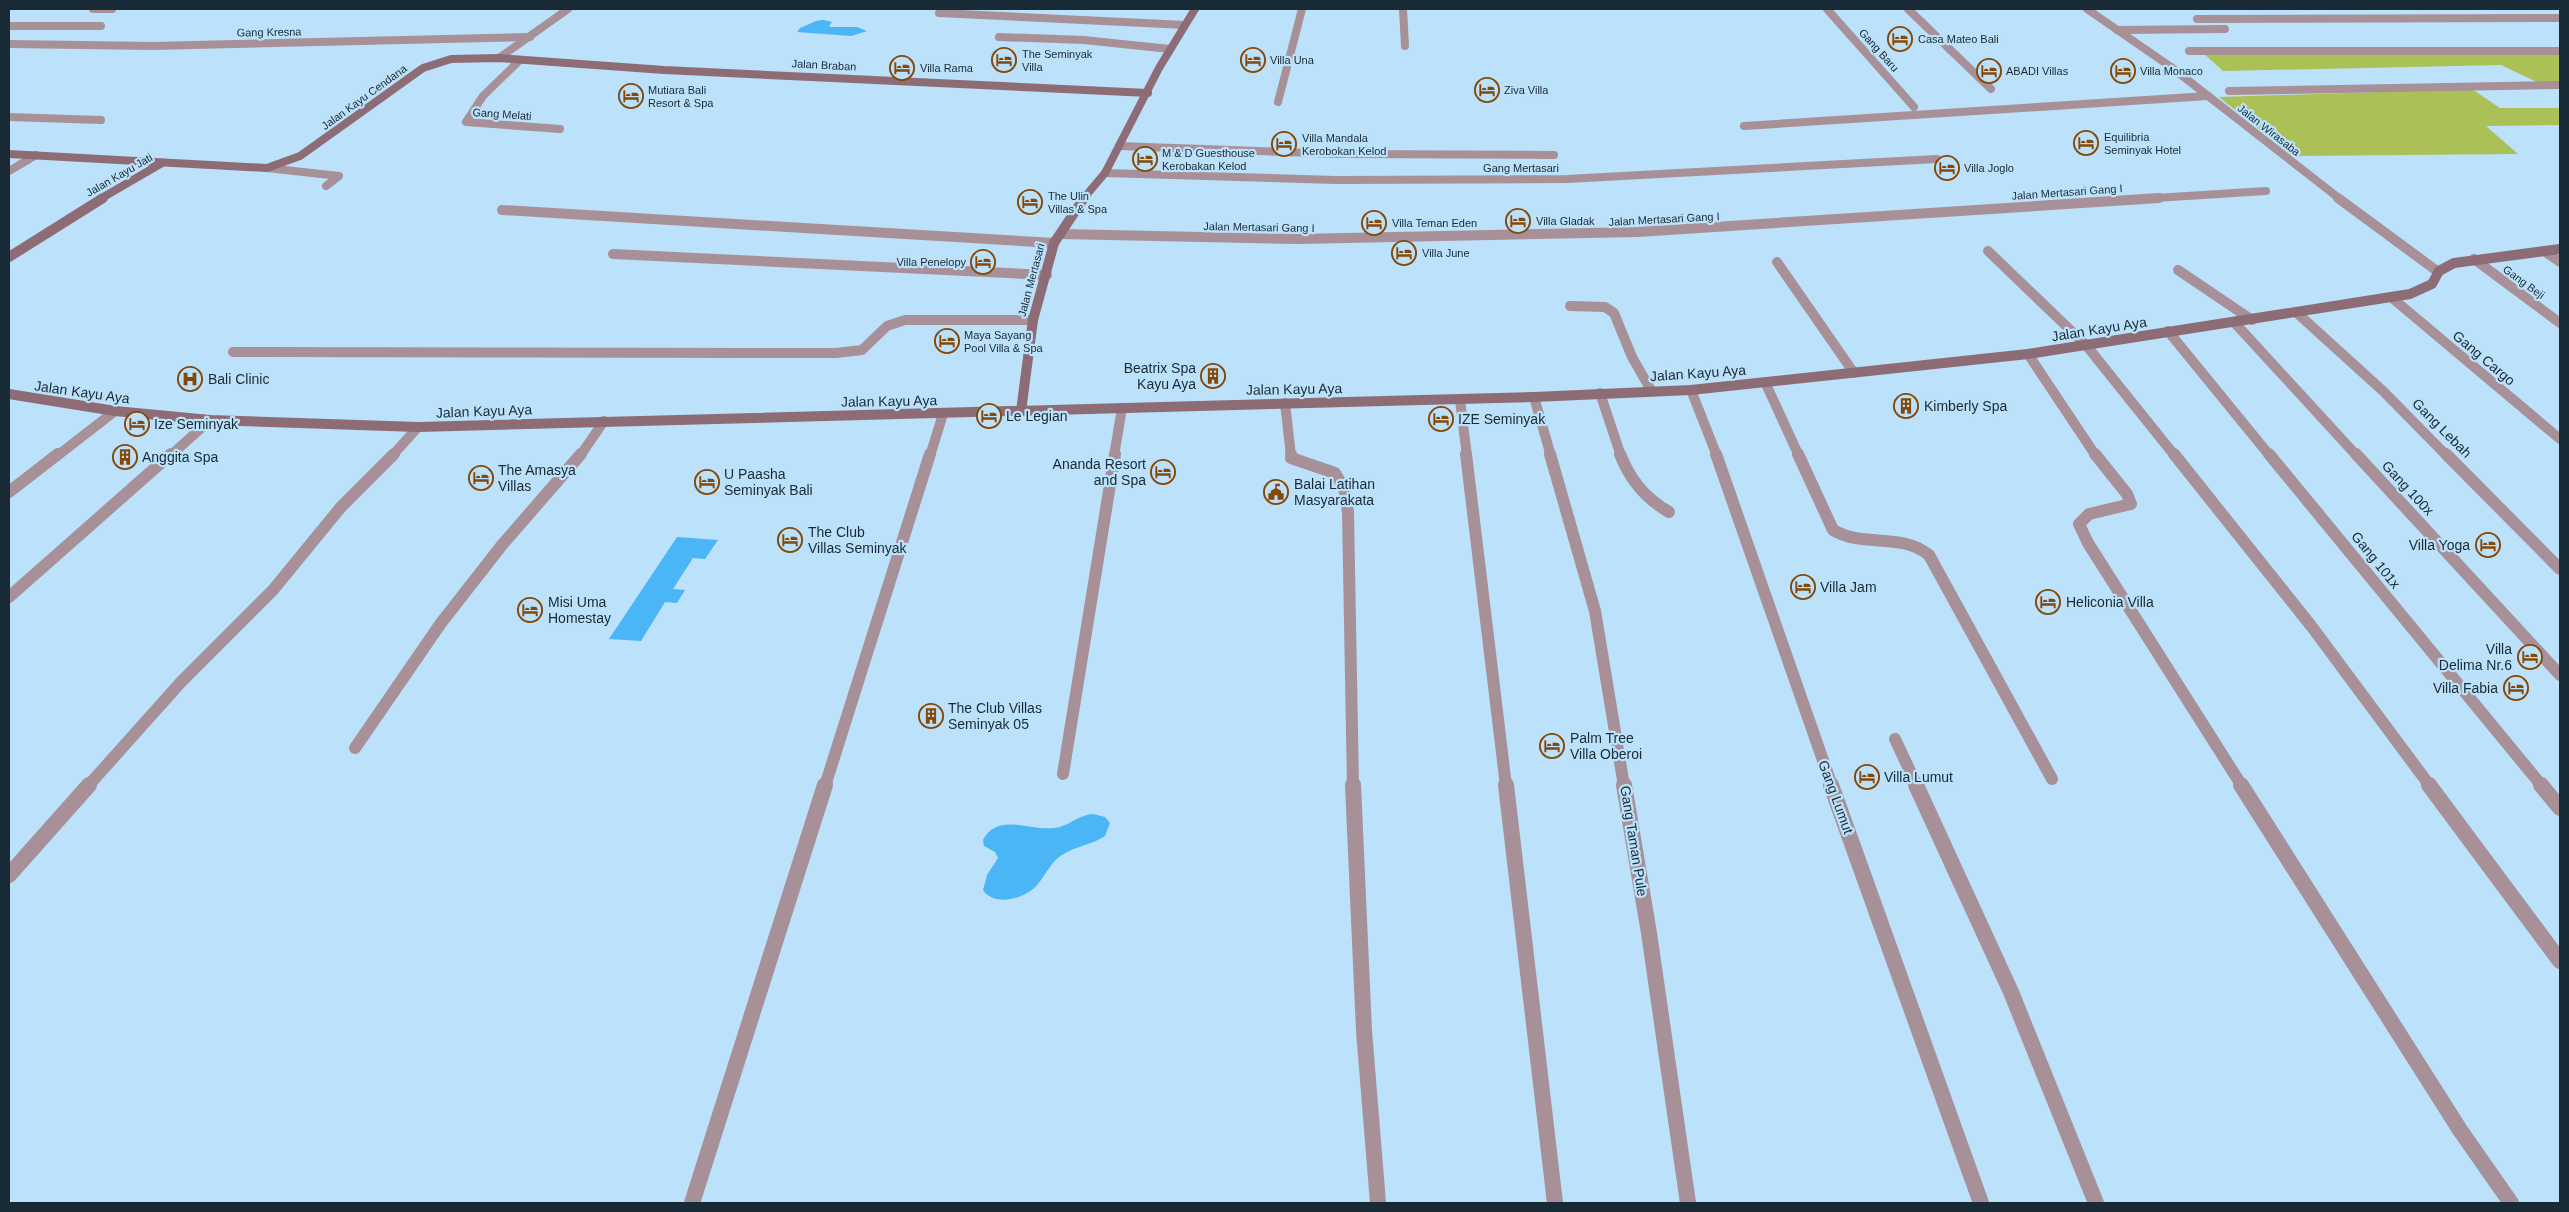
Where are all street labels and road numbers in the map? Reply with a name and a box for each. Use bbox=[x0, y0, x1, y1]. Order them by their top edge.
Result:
street label: Gang Kresna bbox=[236, 25, 302, 39]
street label: Gang Baru bbox=[1857, 26, 1901, 74]
street label: Jalan Braban bbox=[791, 57, 857, 73]
street label: Jalan Kayu Cendana bbox=[319, 62, 410, 132]
street label: Jalan Wirasaba bbox=[2235, 102, 2303, 159]
street label: Gang Melati bbox=[472, 106, 532, 122]
street label: Jalan Kayu Jati bbox=[84, 151, 154, 199]
street label: Gang Mertasari bbox=[1483, 162, 1559, 174]
street label: Jalan Mertasari Gang I bbox=[2011, 182, 2123, 202]
street label: Jalan Mertasari Gang I bbox=[1608, 210, 1720, 228]
street label: Jalan Mertasari Gang I bbox=[1203, 220, 1315, 234]
street label: Jalan Mertasari bbox=[1015, 242, 1047, 318]
street label: Gang Beji bbox=[2501, 263, 2547, 301]
street label: Jalan Kayu Aya bbox=[2050, 314, 2148, 344]
street label: Gang Cargo bbox=[2450, 327, 2519, 389]
street label: Jalan Kayu Aya bbox=[1649, 362, 1747, 384]
street label: Jalan Kayu Aya bbox=[33, 377, 131, 407]
street label: Jalan Kayu Aya bbox=[1246, 380, 1342, 398]
street label: Jalan Kayu Aya bbox=[841, 392, 937, 410]
street label: Gang Lebah bbox=[2409, 395, 2475, 461]
street label: Jalan Kayu Aya bbox=[436, 401, 533, 421]
street label: Gang 100x bbox=[2379, 457, 2437, 519]
street label: Gang 101x bbox=[2348, 528, 2404, 592]
street label: Gang Lumut bbox=[1815, 758, 1857, 836]
street label: Gang Taman Pule bbox=[1617, 785, 1651, 898]

